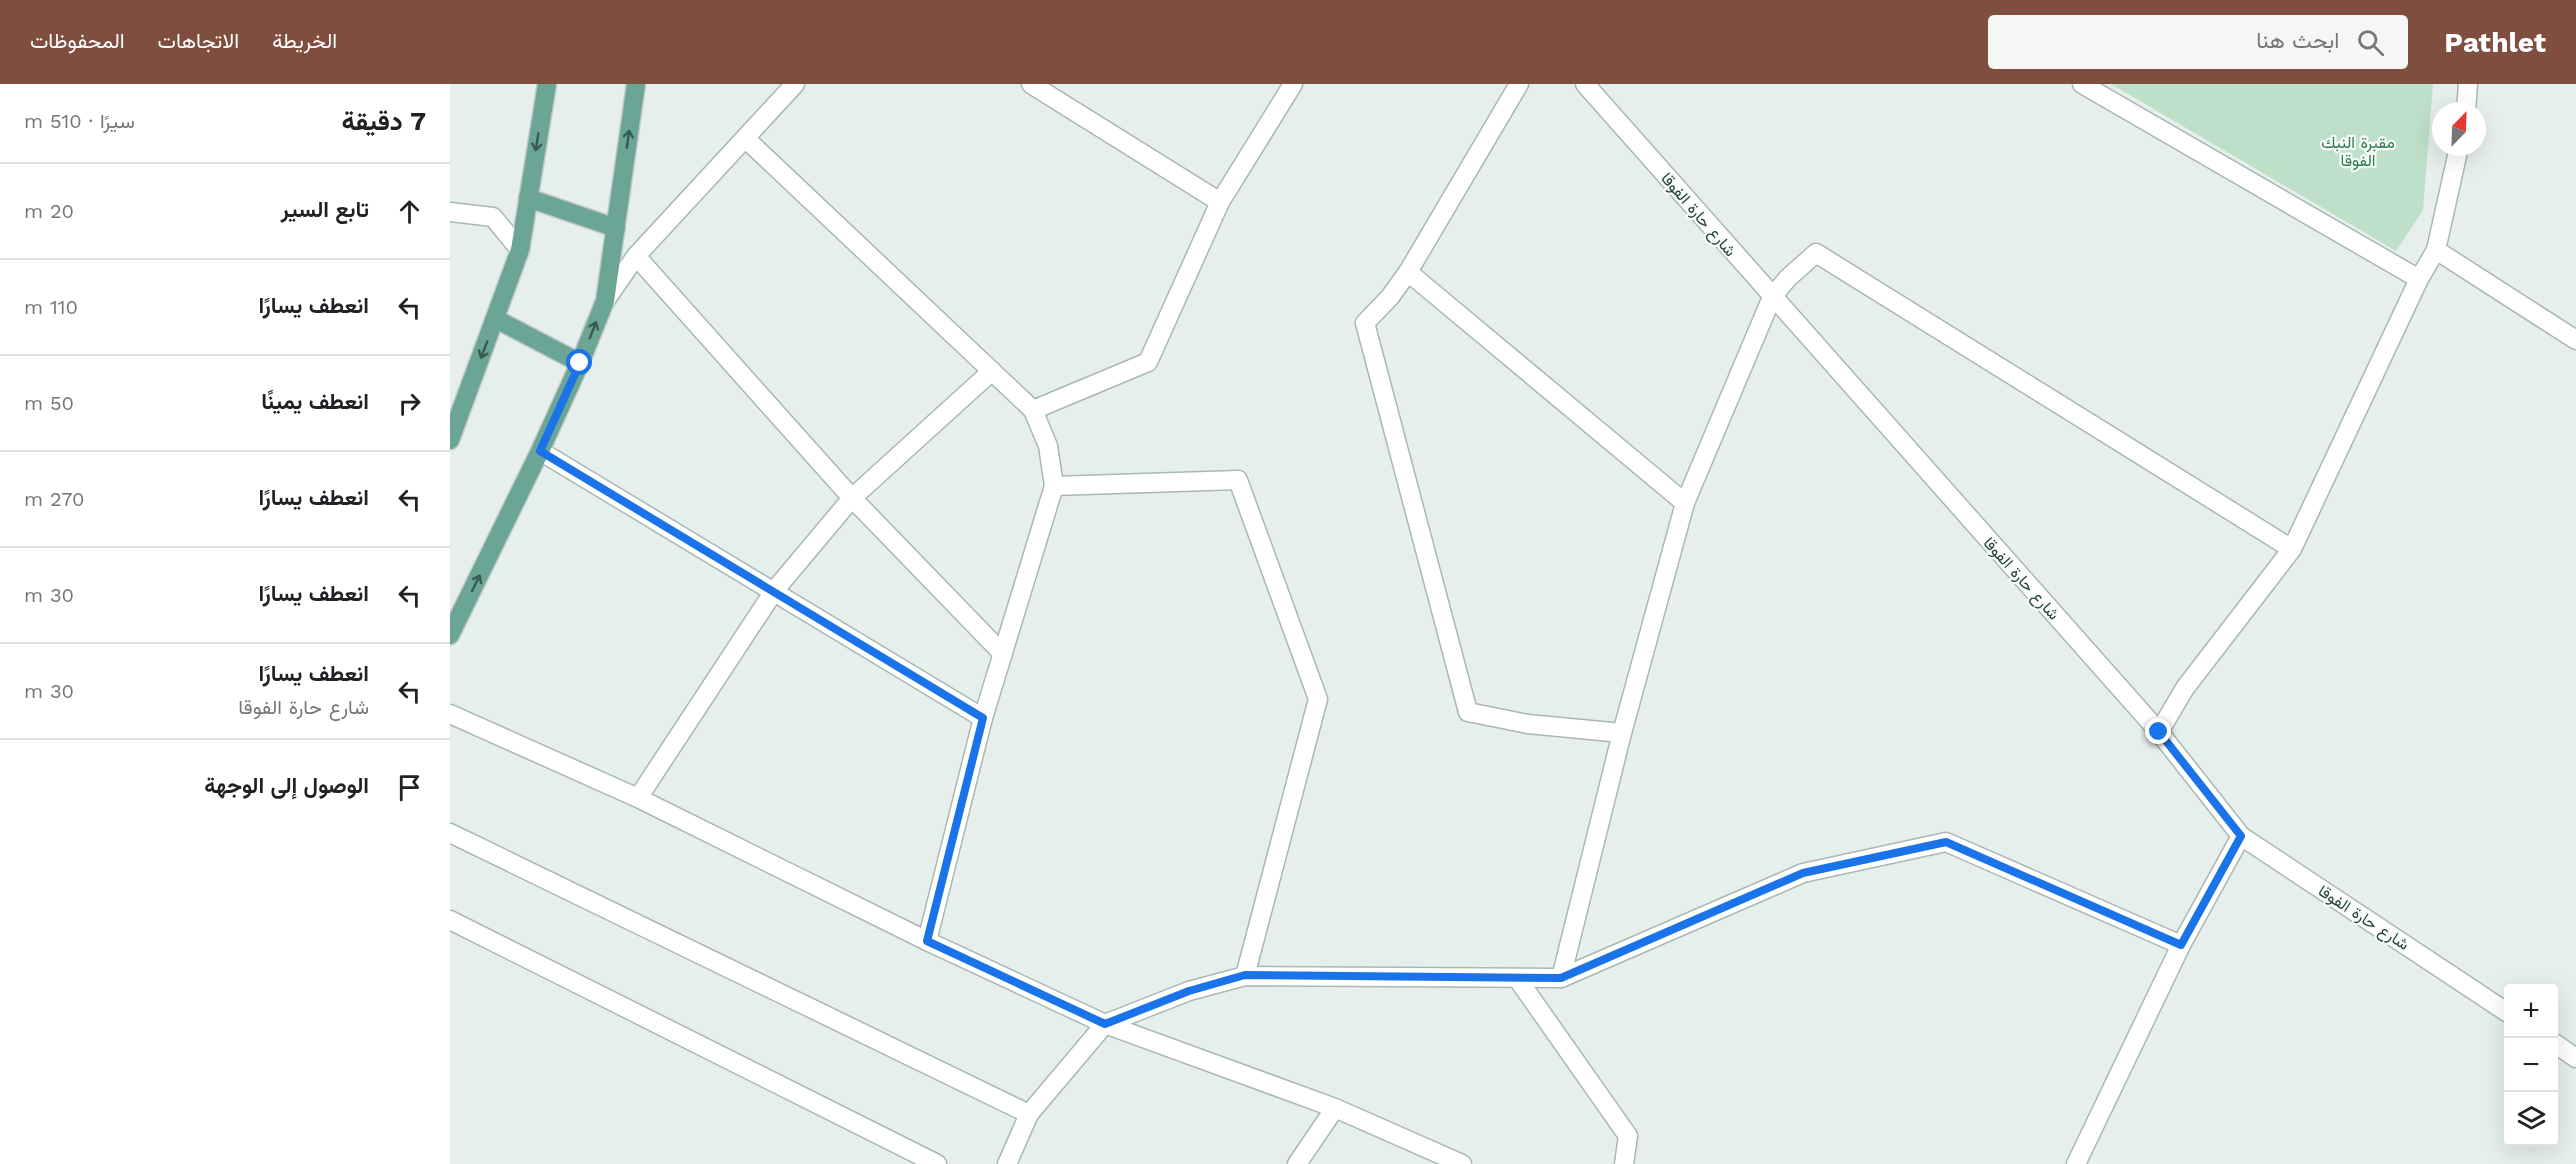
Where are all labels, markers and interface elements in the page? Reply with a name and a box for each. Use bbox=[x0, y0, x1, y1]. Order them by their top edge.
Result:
search box bbox=[1988, 15, 2408, 69]
icon: search bbox=[2354, 26, 2387, 59]
text: Pathlet bbox=[2444, 26, 2546, 59]
text: المحفوظات bbox=[30, 28, 125, 53]
text: الاتجاهات bbox=[158, 28, 239, 53]
text: الخريطة bbox=[272, 28, 337, 53]
text: ابحث هنا bbox=[2256, 28, 2339, 53]
north arrow bbox=[2432, 102, 2486, 156]
text: 7 دقيقة bbox=[341, 106, 426, 136]
text: سيرًا · 510 m bbox=[24, 109, 135, 133]
one-way arrow bbox=[623, 129, 634, 149]
one-way arrow bbox=[532, 131, 543, 151]
park label: مقبرة النبك الفوقا bbox=[2321, 133, 2395, 171]
street label: شارع حارة الفوقا bbox=[1656, 169, 1740, 261]
icon: ahead bbox=[393, 195, 426, 228]
text: تابع السير bbox=[281, 197, 369, 222]
text: 20 m bbox=[24, 199, 74, 223]
icon: left bbox=[393, 291, 426, 324]
text: انعطف يسارًا bbox=[259, 293, 369, 318]
text: 110 m bbox=[24, 295, 78, 319]
one-way arrow bbox=[589, 321, 600, 340]
one-way arrow bbox=[478, 340, 489, 359]
route start bbox=[566, 349, 592, 375]
icon: right bbox=[393, 387, 426, 420]
text: انعطف يمينًا bbox=[261, 389, 369, 414]
text: 50 m bbox=[24, 391, 74, 415]
icon: left bbox=[393, 483, 426, 516]
text: انعطف يسارًا bbox=[259, 485, 369, 510]
text: 270 m bbox=[24, 487, 84, 511]
street label: شارع حارة الفوقا bbox=[1978, 533, 2064, 625]
one-way arrow bbox=[470, 574, 482, 592]
icon: left bbox=[393, 579, 426, 612]
text: انعطف يسارًا bbox=[259, 581, 369, 606]
text: 30 m bbox=[24, 583, 74, 607]
text: انعطف يسارًا bbox=[259, 661, 369, 686]
icon: left bbox=[393, 675, 426, 708]
text: 30 m bbox=[24, 679, 74, 703]
text: شارع حارة الفوقا bbox=[238, 695, 369, 719]
route end bbox=[2145, 718, 2171, 744]
icon: arrive bbox=[393, 771, 426, 804]
text: الوصول إلى الوجهة bbox=[204, 773, 369, 798]
street label: شارع حارة الفوقا bbox=[2314, 881, 2413, 956]
map controls bbox=[2504, 984, 2558, 1146]
button: + bbox=[2504, 984, 2558, 1038]
button: − bbox=[2504, 1038, 2558, 1092]
button: layers bbox=[2504, 1092, 2558, 1146]

